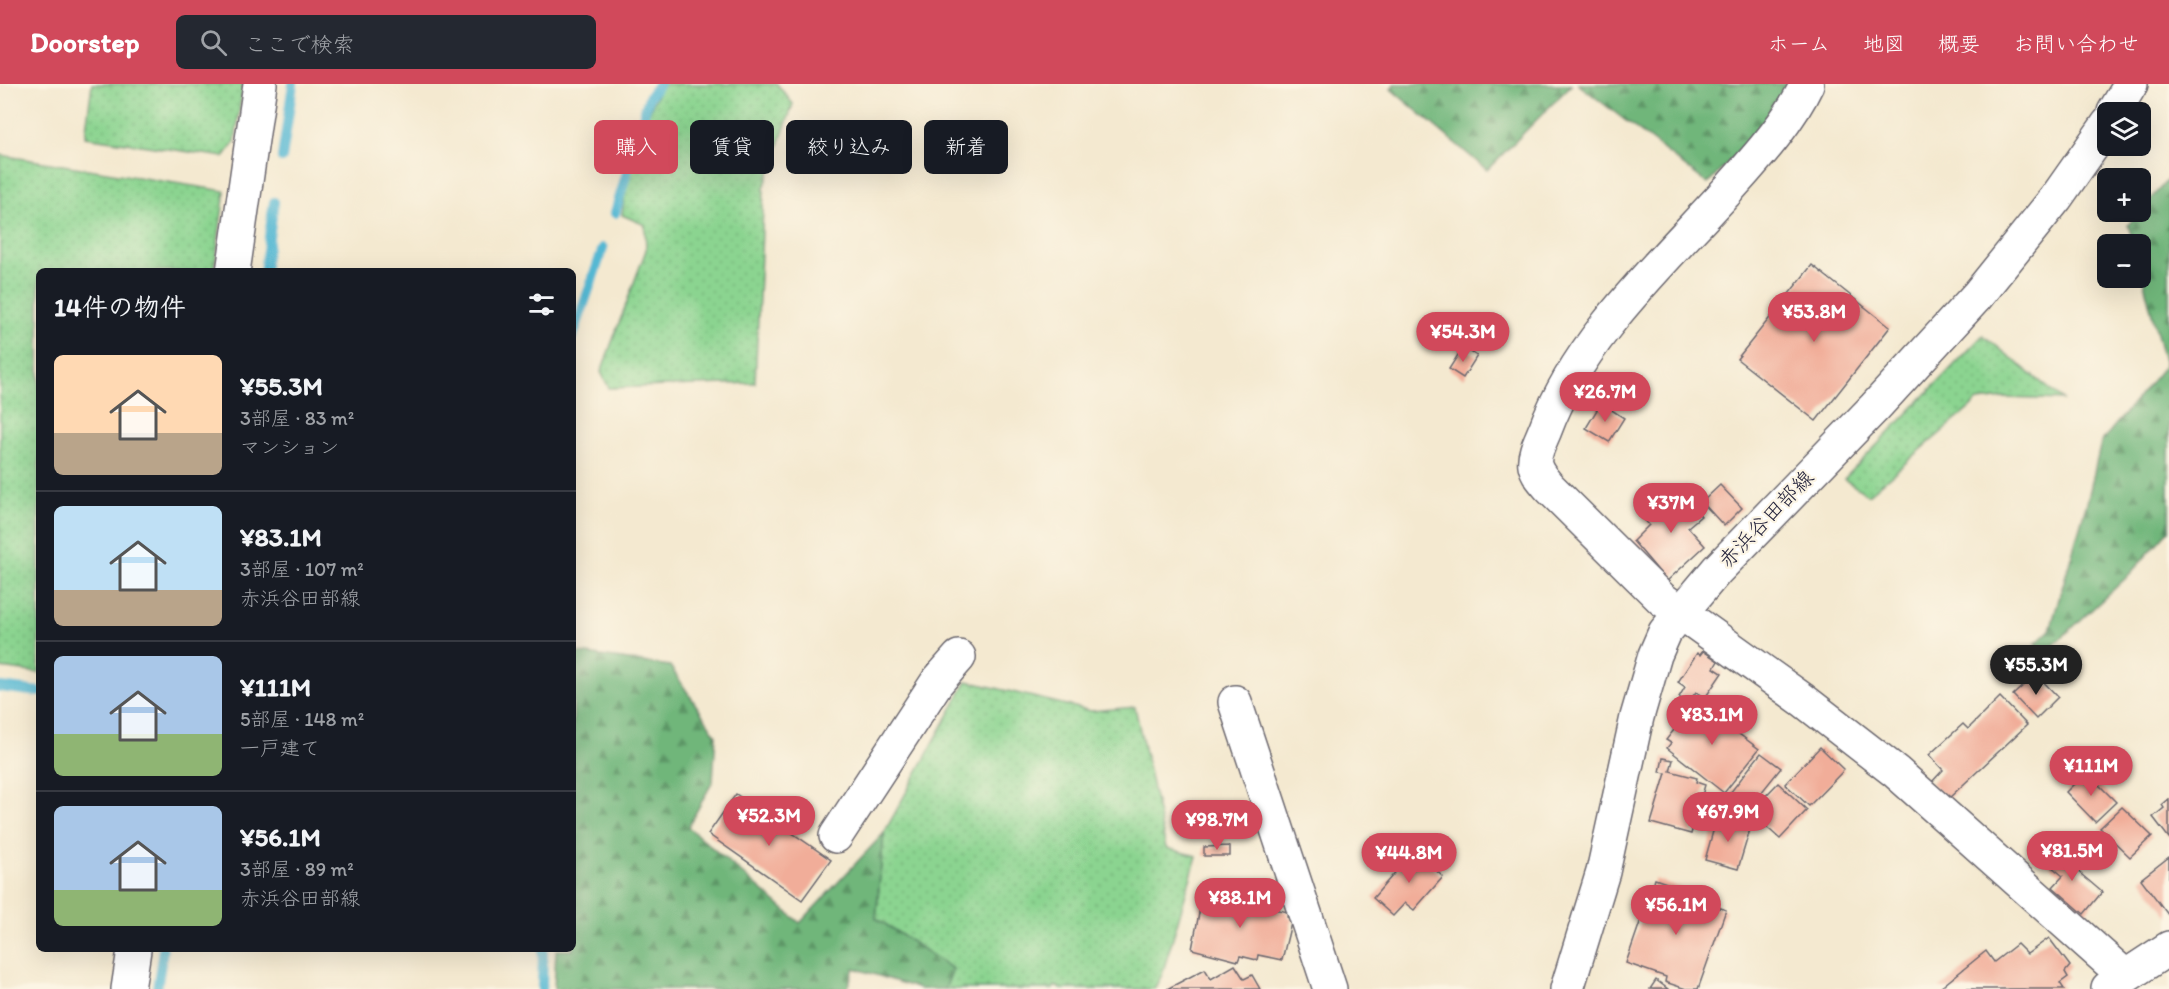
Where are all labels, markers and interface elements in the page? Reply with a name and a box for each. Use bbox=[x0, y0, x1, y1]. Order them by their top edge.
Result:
search box bbox=[176, 15, 596, 69]
text: Doorstep bbox=[30, 25, 140, 59]
icon: search bbox=[197, 26, 230, 59]
text: ここで検索 bbox=[245, 31, 355, 58]
text: ホーム bbox=[1768, 31, 1830, 56]
text: 地図 bbox=[1863, 31, 1905, 56]
text: 概要 bbox=[1938, 31, 1980, 56]
text: お問い合わせ bbox=[2013, 31, 2139, 56]
map controls bbox=[2097, 102, 2151, 288]
button: layers bbox=[2097, 102, 2151, 156]
chip: 購入 bbox=[594, 120, 678, 174]
chip: 賃貸 bbox=[690, 120, 774, 174]
chip: 絞り込み bbox=[786, 120, 912, 174]
chip: 新着 bbox=[924, 120, 1008, 174]
button: + bbox=[2097, 168, 2151, 222]
button: − bbox=[2097, 234, 2151, 288]
icon: filters bbox=[525, 288, 558, 321]
text: 14件の物件 bbox=[54, 291, 186, 323]
pin: ¥53.8M bbox=[1765, 292, 1863, 343]
text: ¥53.8M bbox=[1782, 299, 1846, 323]
pin: ¥54.3M bbox=[1414, 312, 1512, 363]
text: ¥54.3M bbox=[1430, 319, 1496, 343]
text: ¥55.3M bbox=[240, 370, 323, 402]
pin: ¥26.7M bbox=[1556, 372, 1654, 423]
icon: home bbox=[102, 379, 174, 451]
text: ¥26.7M bbox=[1574, 379, 1636, 403]
text: 3部屋 · 83 m² bbox=[240, 406, 354, 430]
text: マンション bbox=[240, 435, 339, 459]
street label: 赤浜谷田部線 bbox=[1713, 465, 1818, 573]
pin: ¥37M bbox=[1635, 483, 1707, 534]
text: ¥37M bbox=[1647, 490, 1695, 514]
text: ¥83.1M bbox=[240, 521, 322, 553]
icon: home bbox=[102, 530, 174, 602]
text: 3部屋 · 107 m² bbox=[240, 557, 364, 581]
text: 赤浜谷田部線 bbox=[240, 586, 360, 610]
pin: ¥55.3M bbox=[1987, 645, 2085, 696]
text: ¥55.3M bbox=[2004, 652, 2068, 676]
text: ¥111M bbox=[240, 671, 311, 703]
icon: home bbox=[102, 680, 174, 752]
pin: ¥83.1M bbox=[1663, 695, 1761, 746]
text: ¥83.1M bbox=[1681, 702, 1743, 726]
text: 5部屋 · 148 m² bbox=[240, 707, 364, 731]
text: 一戸建て bbox=[240, 736, 320, 760]
pin: ¥111M bbox=[2049, 746, 2133, 797]
text: ¥111M bbox=[2064, 753, 2118, 777]
pin: ¥67.9M bbox=[1679, 792, 1777, 843]
pin: ¥52.3M bbox=[720, 796, 818, 847]
text: ¥67.9M bbox=[1697, 799, 1759, 823]
pin: ¥98.7M bbox=[1168, 800, 1266, 851]
text: ¥52.3M bbox=[737, 803, 801, 827]
text: ¥98.7M bbox=[1185, 807, 1249, 831]
text: ¥56.1M bbox=[240, 821, 321, 853]
icon: home bbox=[102, 830, 174, 902]
pin: ¥81.5M bbox=[2023, 831, 2121, 882]
pin: ¥44.8M bbox=[1360, 833, 1458, 884]
text: ¥81.5M bbox=[2041, 838, 2103, 862]
text: ¥44.8M bbox=[1376, 840, 1442, 864]
text: 3部屋 · 89 m² bbox=[240, 857, 354, 881]
pin: ¥88.1M bbox=[1191, 878, 1289, 929]
text: ¥88.1M bbox=[1208, 885, 1272, 909]
pin: ¥56.1M bbox=[1627, 885, 1725, 936]
text: 赤浜谷田部線 bbox=[240, 886, 360, 910]
text: ¥56.1M bbox=[1645, 892, 1707, 916]

